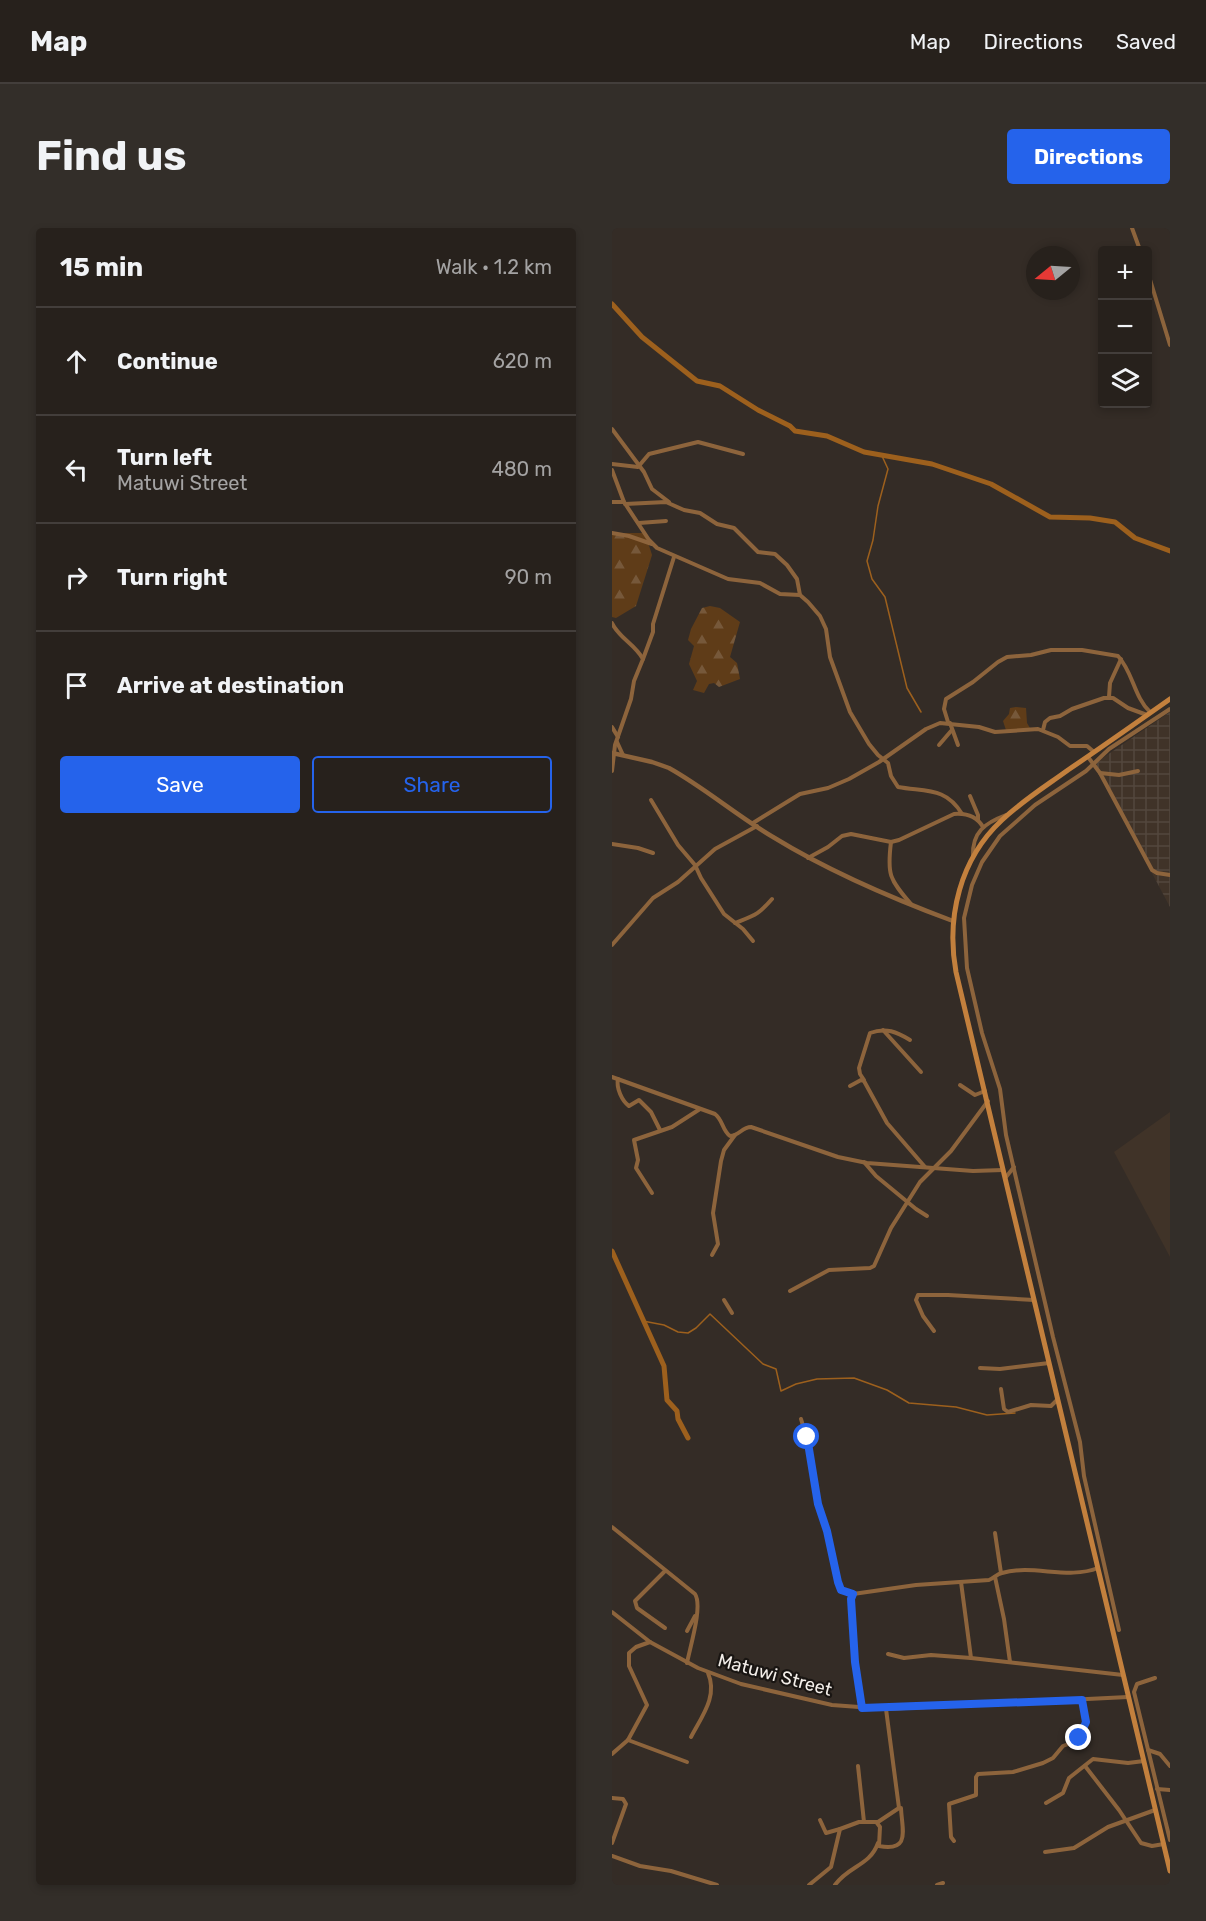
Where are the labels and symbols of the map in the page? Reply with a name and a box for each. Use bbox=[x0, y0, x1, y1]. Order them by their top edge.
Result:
north arrow bbox=[1026, 246, 1080, 300]
route start bbox=[793, 1423, 819, 1449]
street label: Matuwi Street bbox=[716, 1649, 834, 1701]
route end bbox=[1065, 1724, 1091, 1750]

